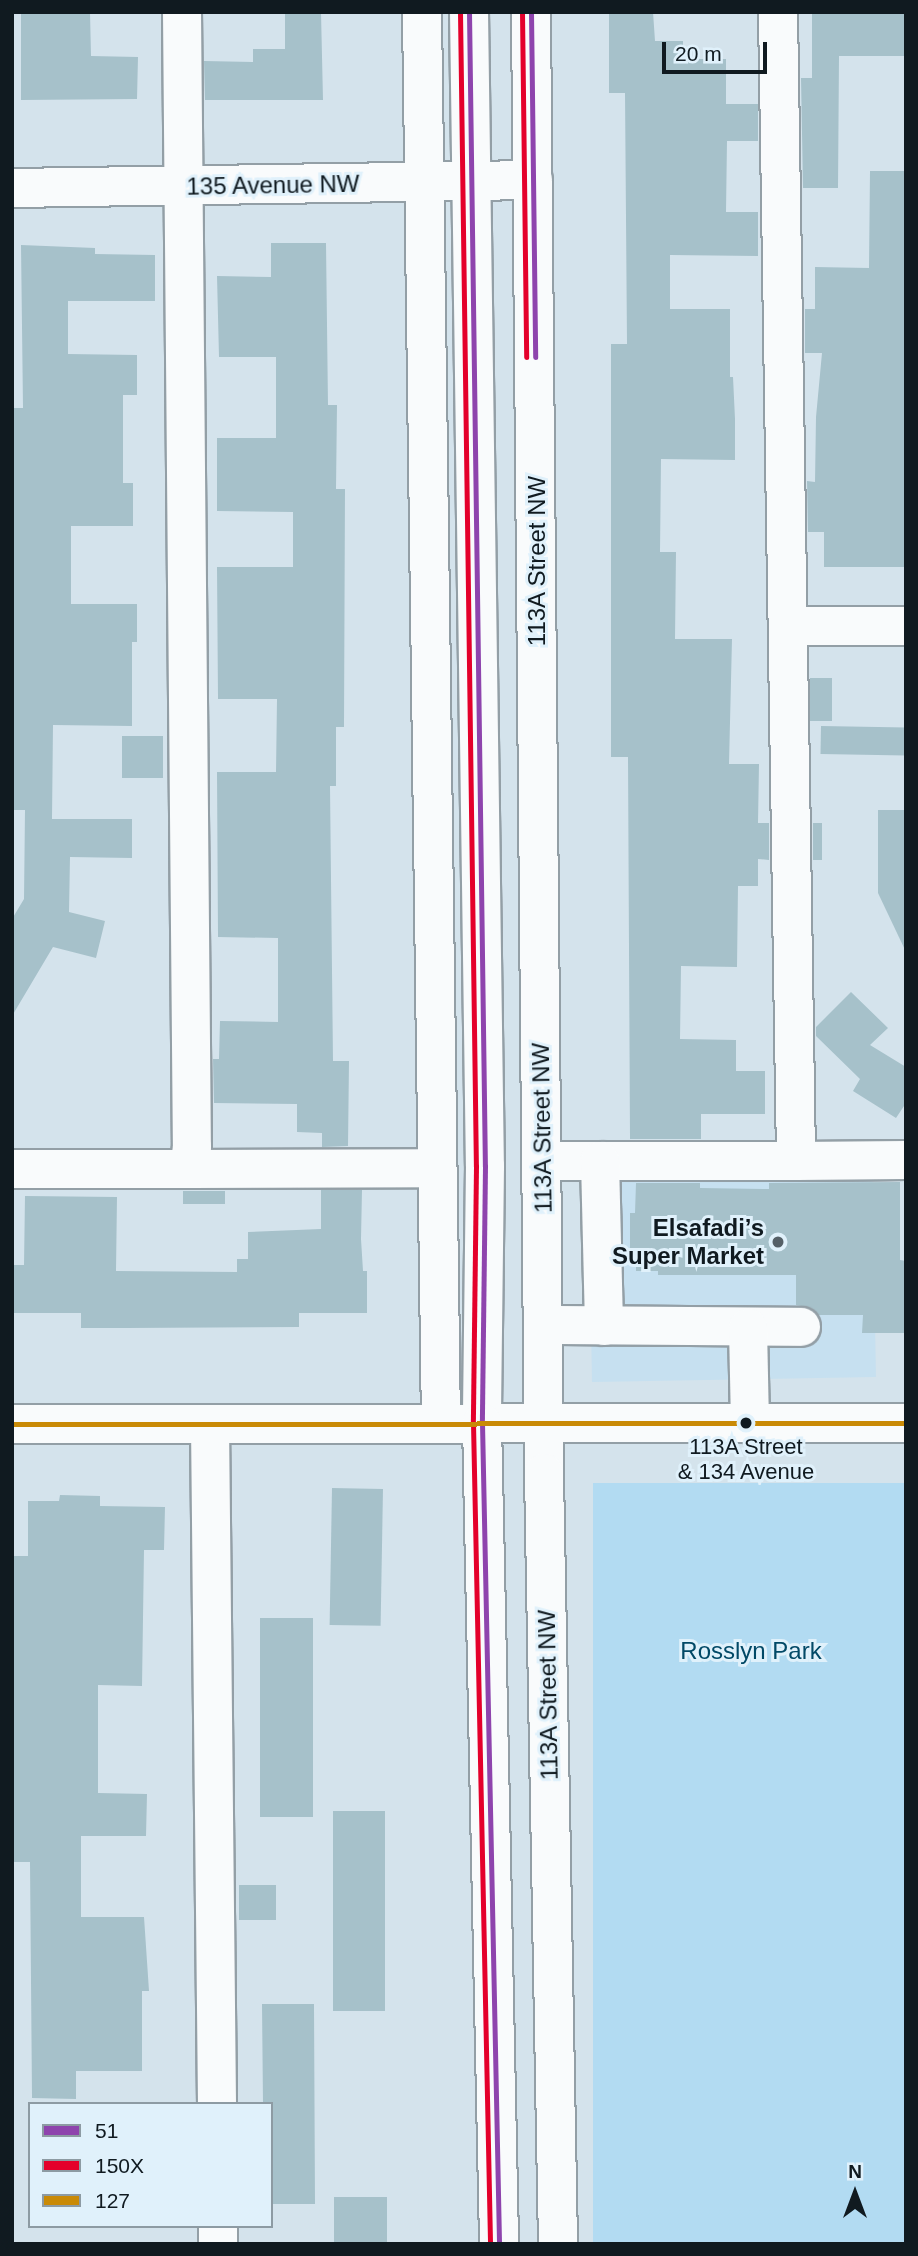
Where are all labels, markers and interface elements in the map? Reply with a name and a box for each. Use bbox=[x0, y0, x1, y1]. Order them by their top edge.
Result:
scale bar bbox=[666, 28, 771, 72]
text: 20 m bbox=[675, 42, 722, 65]
street label: 135 Avenue NW bbox=[186, 169, 360, 201]
street label: 113A Street NW bbox=[523, 475, 551, 647]
street label: 113A Street NW bbox=[526, 1042, 558, 1214]
place label: Elsafadi’s Super Market bbox=[612, 1214, 764, 1270]
marker: Elsafadi’s Super Market bbox=[770, 1234, 786, 1250]
marker: 113A Street & 134 Avenue bbox=[739, 1416, 753, 1430]
place label: 113A Street & 134 Avenue bbox=[677, 1433, 815, 1484]
street label: 113A Street NW bbox=[532, 1609, 564, 1781]
park label: Rosslyn Park bbox=[680, 1637, 822, 1665]
legend bbox=[28, 2102, 273, 2228]
text: 51 bbox=[95, 2119, 118, 2142]
text: 150X bbox=[95, 2154, 144, 2177]
north arrow bbox=[820, 2158, 890, 2228]
text: N bbox=[848, 2161, 862, 2182]
text: 127 bbox=[95, 2189, 130, 2212]

